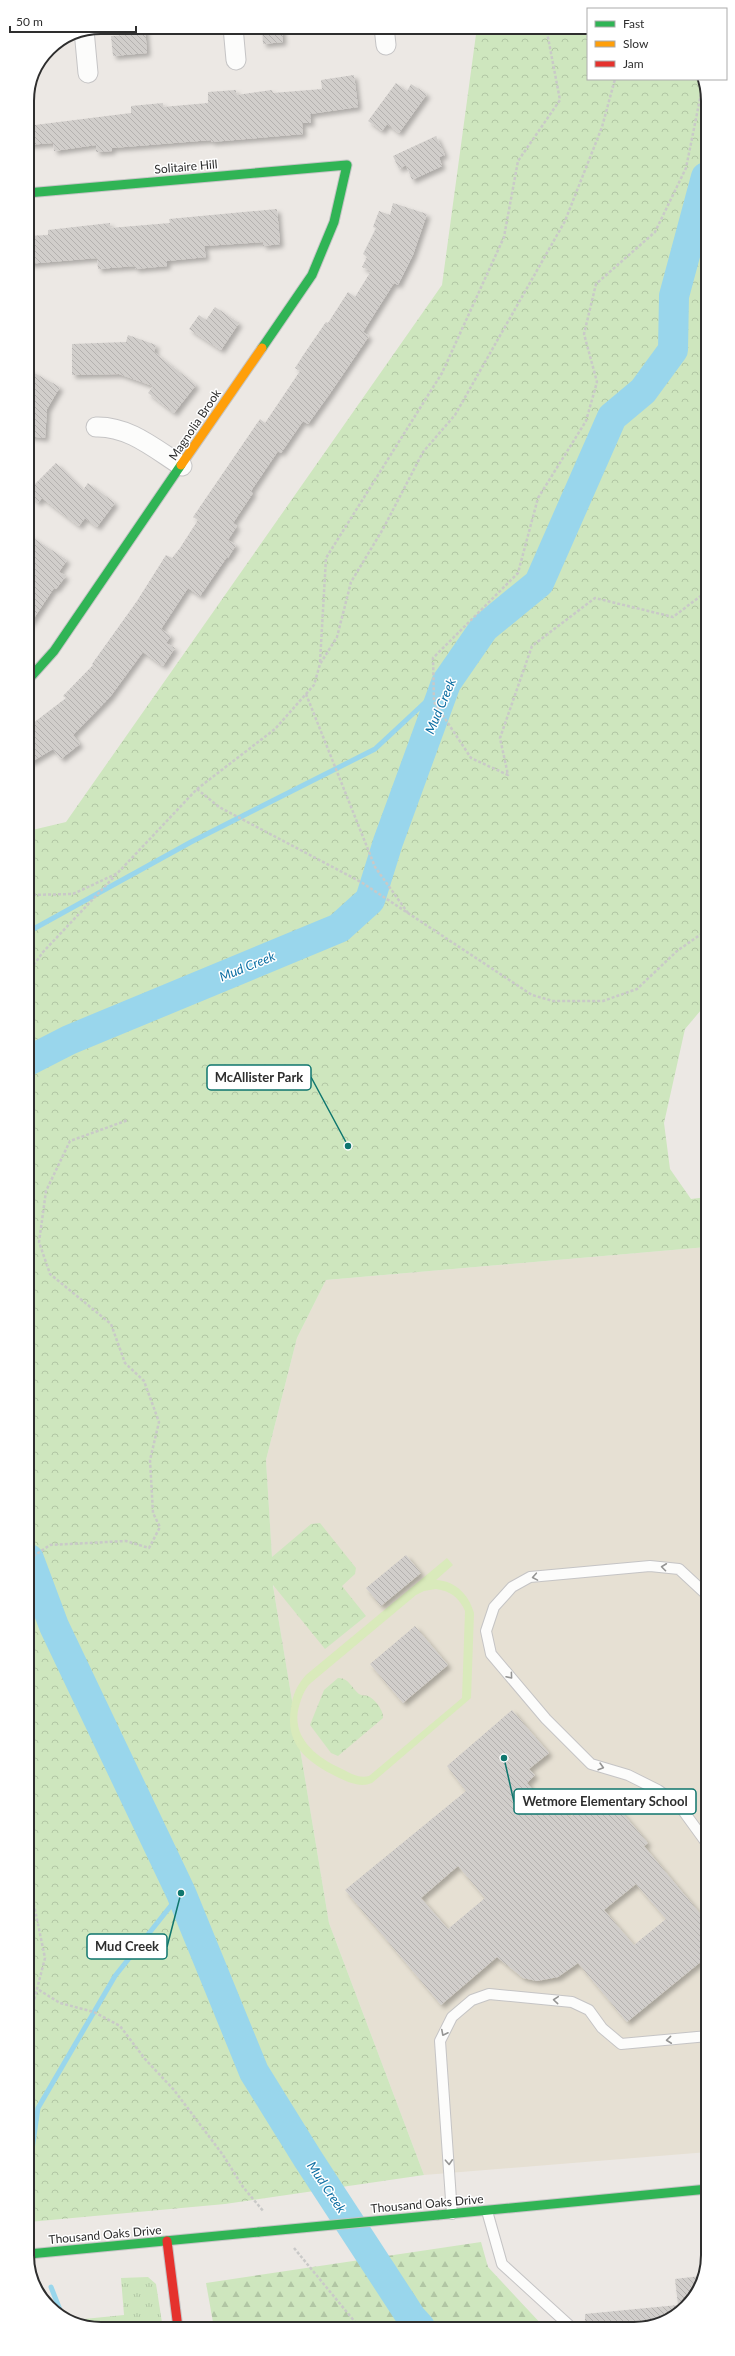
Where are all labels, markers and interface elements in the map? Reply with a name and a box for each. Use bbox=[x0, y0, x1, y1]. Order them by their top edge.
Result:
scale bar bbox=[10, 8, 136, 34]
legend bbox=[587, 8, 727, 80]
text: 50 m bbox=[16, 14, 43, 29]
text: Fast bbox=[623, 16, 645, 31]
text: Slow bbox=[623, 36, 649, 51]
text: Jam bbox=[623, 56, 644, 71]
street label: Solitaire Hill bbox=[154, 156, 218, 177]
street label: Magnolia Brook bbox=[165, 385, 224, 463]
water label: Mud Creek bbox=[421, 675, 459, 736]
water label: Mud Creek bbox=[217, 947, 278, 984]
callout: McAllister Park bbox=[207, 1065, 311, 1090]
text: McAllister Park bbox=[215, 1069, 303, 1085]
one-way arrow bbox=[661, 1563, 668, 1572]
one-way arrow bbox=[532, 1572, 538, 1581]
one-way arrow bbox=[505, 1672, 512, 1679]
one-way arrow bbox=[597, 1762, 604, 1771]
callout: Wetmore Elementary School bbox=[514, 1789, 696, 1814]
text: Wetmore Elementary School bbox=[522, 1793, 688, 1809]
callout: Mud Creek bbox=[87, 1934, 167, 1959]
text: Mud Creek bbox=[95, 1938, 159, 1954]
one-way arrow bbox=[553, 1996, 559, 2005]
one-way arrow bbox=[441, 2029, 448, 2037]
one-way arrow bbox=[666, 2035, 672, 2044]
water label: Mud Creek bbox=[304, 2158, 351, 2217]
one-way arrow bbox=[445, 2159, 454, 2165]
street label: Thousand Oaks Drive bbox=[370, 2191, 484, 2216]
street label: Thousand Oaks Drive bbox=[48, 2222, 162, 2247]

